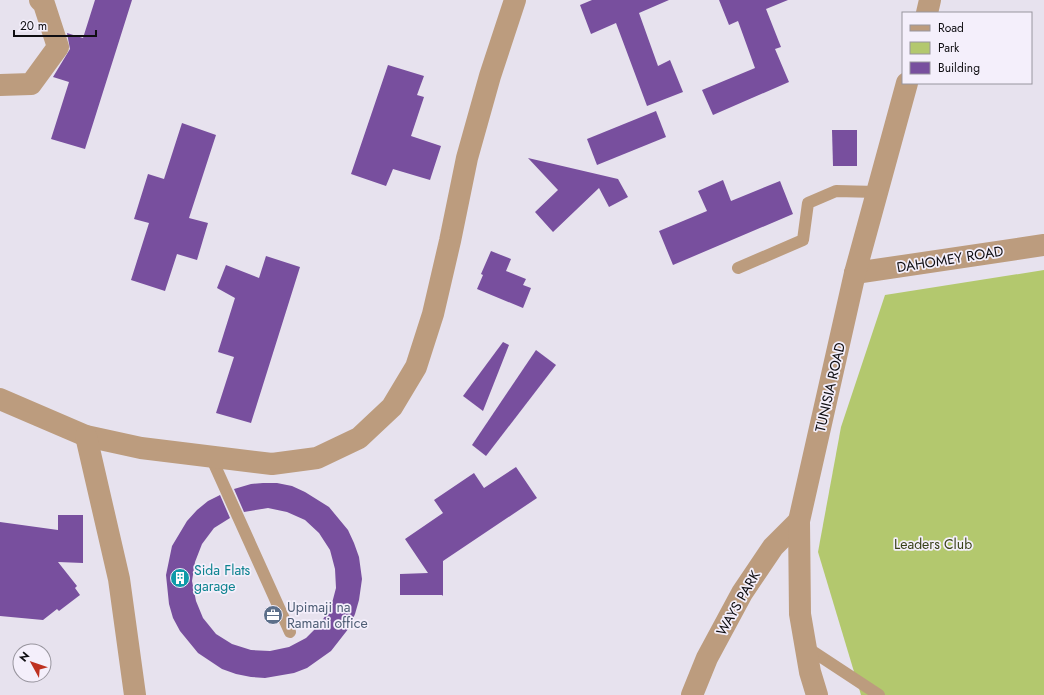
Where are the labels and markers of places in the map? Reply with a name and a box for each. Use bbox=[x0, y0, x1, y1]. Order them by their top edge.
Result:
place label: Sida Flats garage bbox=[194, 560, 251, 596]
building icon: Sida Flats garage bbox=[169, 567, 191, 589]
place label: Upimaji na Ramani office bbox=[287, 597, 368, 633]
office icon: Upimaji na Ramani office bbox=[262, 604, 284, 626]

